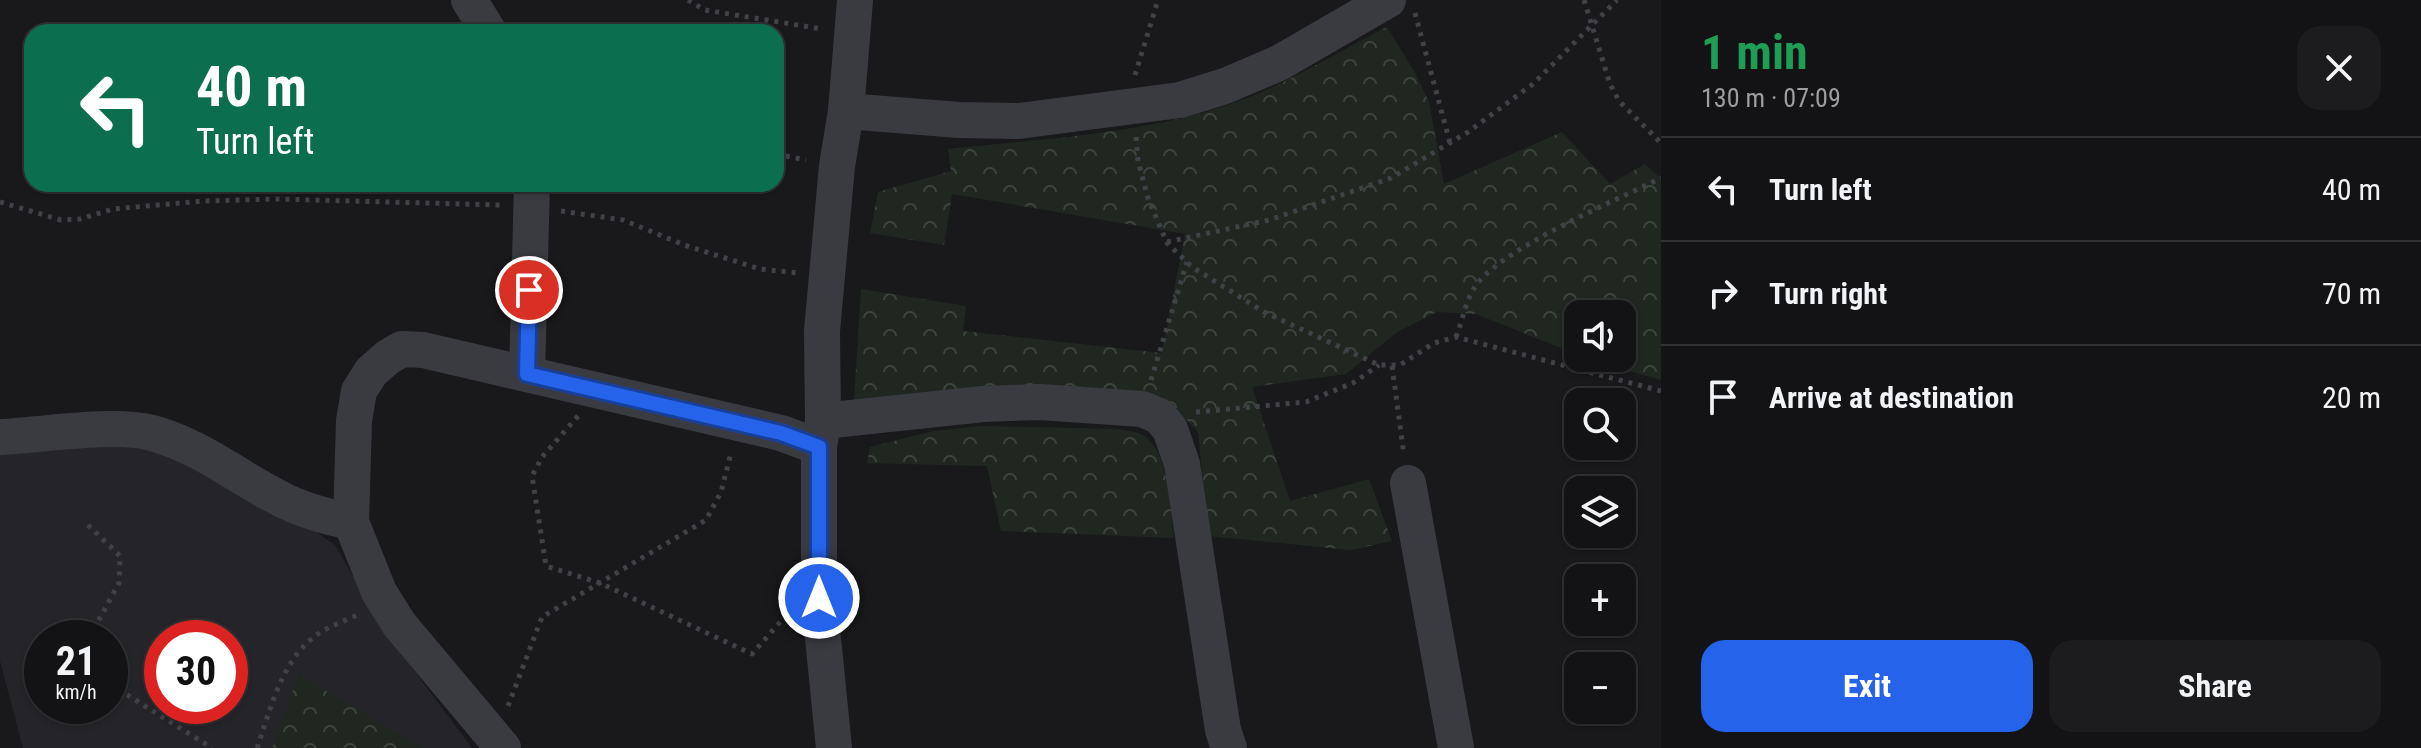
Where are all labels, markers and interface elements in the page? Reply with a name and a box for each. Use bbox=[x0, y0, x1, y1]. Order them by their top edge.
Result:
text: 1 min bbox=[1701, 24, 1808, 81]
button: close bbox=[2297, 26, 2381, 110]
text: 40 m bbox=[196, 54, 307, 120]
icon: left bbox=[64, 56, 168, 160]
text: 130 m · 07:09 bbox=[1701, 83, 1841, 113]
text: Turn left bbox=[196, 121, 314, 163]
icon: left bbox=[1701, 167, 1745, 211]
text: Turn left bbox=[1769, 172, 1872, 207]
text: 40 m bbox=[2322, 172, 2381, 207]
pin bbox=[495, 256, 563, 324]
icon: arrive bbox=[507, 268, 551, 312]
icon: right bbox=[1701, 271, 1745, 315]
text: Turn right bbox=[1769, 276, 1887, 311]
text: 70 m bbox=[2322, 276, 2381, 311]
map controls bbox=[1564, 300, 1636, 724]
button: sound bbox=[1564, 300, 1636, 372]
icon: arrive bbox=[1701, 375, 1745, 419]
text: Arrive at destination bbox=[1769, 380, 2014, 415]
text: 20 m bbox=[2322, 380, 2381, 415]
button: search bbox=[1564, 388, 1636, 460]
button: layers bbox=[1564, 476, 1636, 548]
position arrow bbox=[777, 556, 861, 640]
button: + bbox=[1564, 564, 1636, 636]
speed limit sign: 30 bbox=[144, 620, 248, 724]
text: 21 bbox=[56, 638, 96, 685]
button: Exit bbox=[1701, 640, 2033, 732]
button: Share bbox=[2049, 640, 2381, 732]
button: − bbox=[1564, 652, 1636, 724]
text: km/h bbox=[55, 680, 97, 704]

